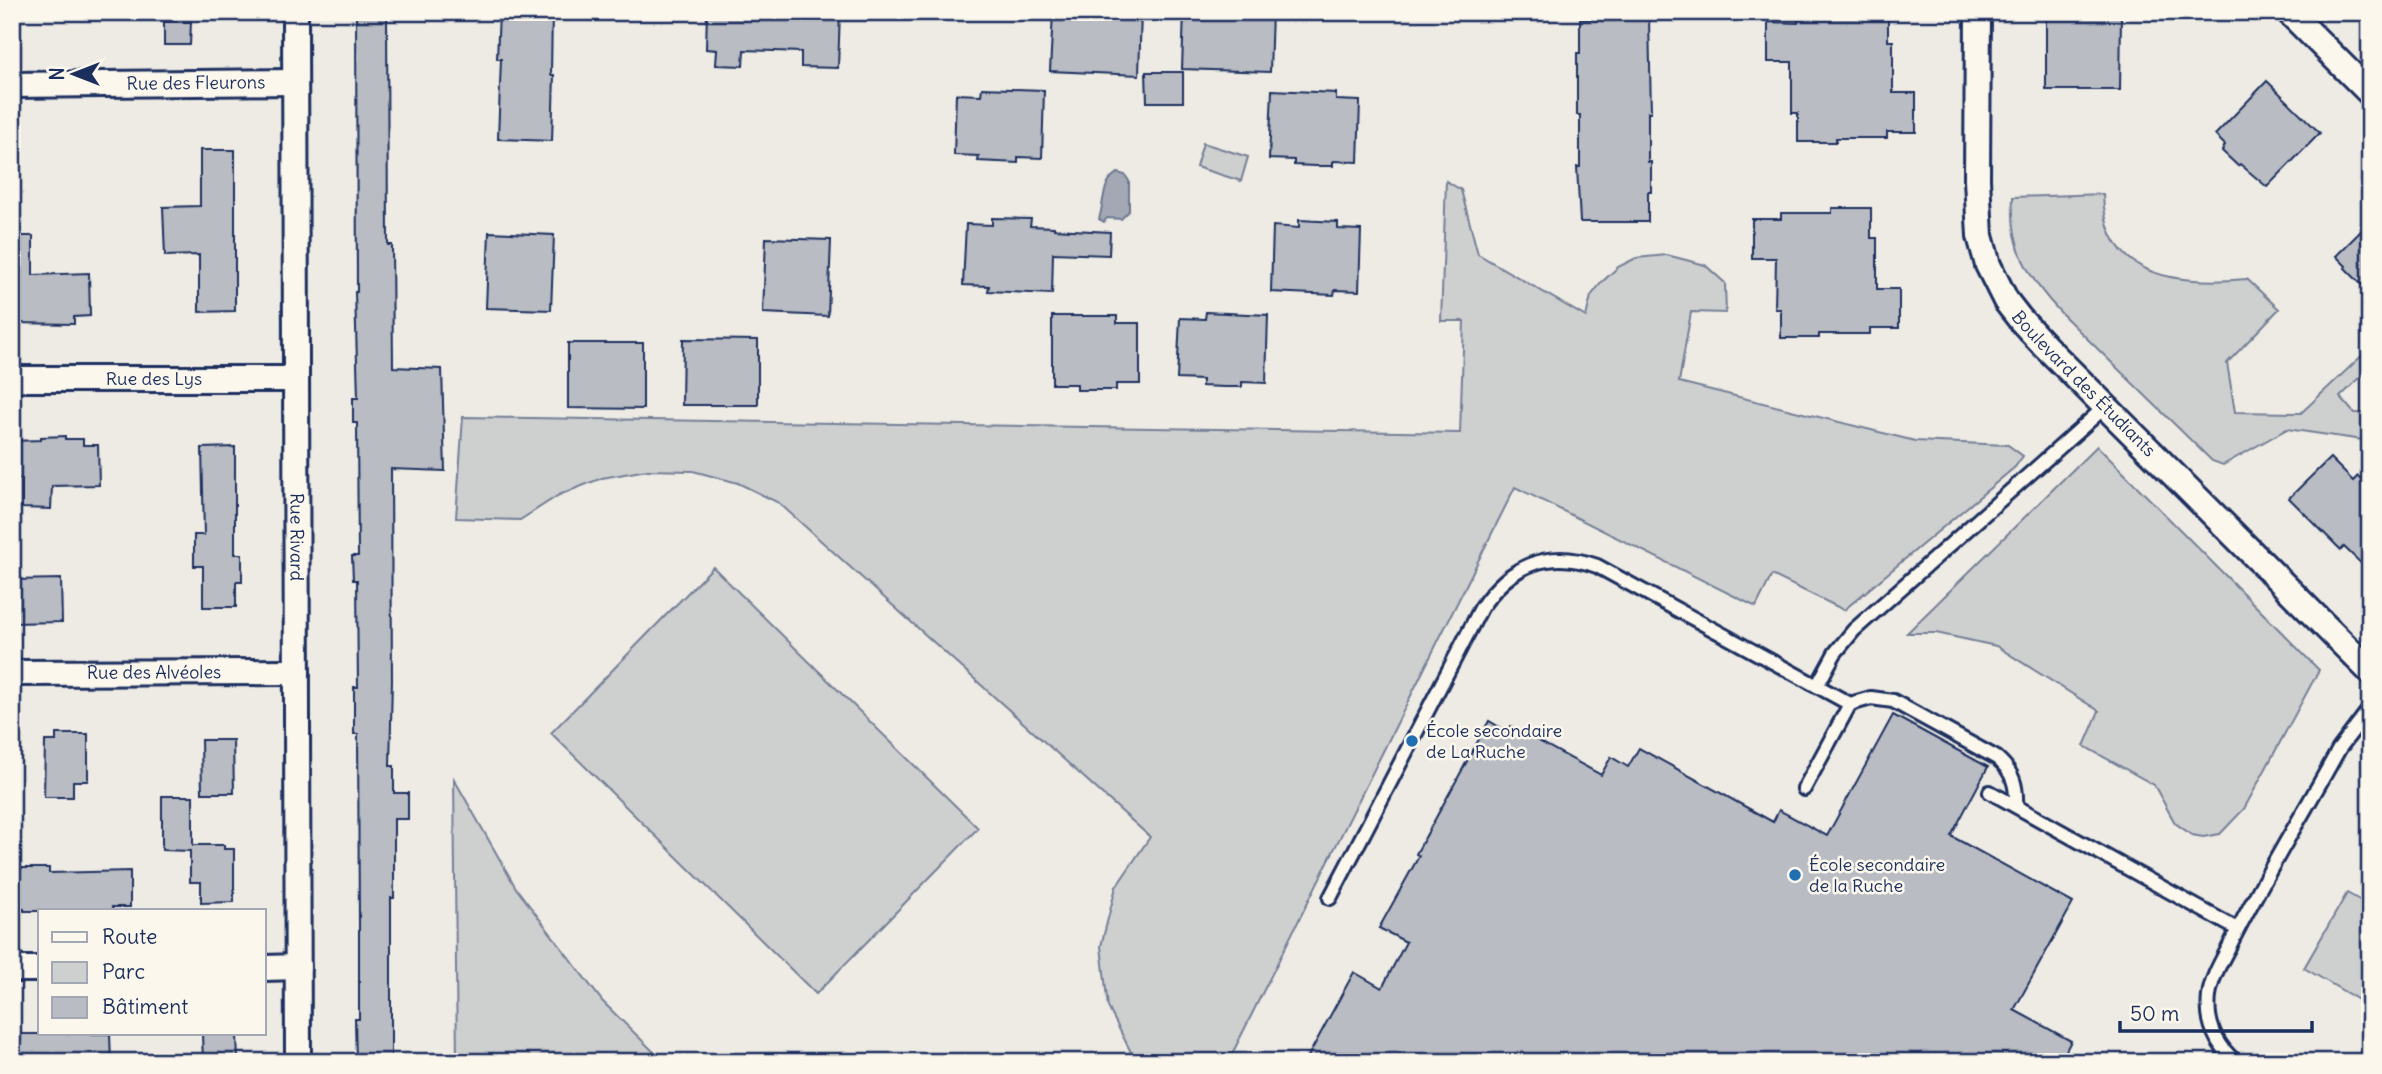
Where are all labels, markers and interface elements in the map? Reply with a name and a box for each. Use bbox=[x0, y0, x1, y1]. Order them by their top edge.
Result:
north arrow bbox=[38, 38, 108, 108]
text: N bbox=[45, 67, 69, 81]
street label: Rue des Fleurons bbox=[126, 70, 266, 95]
street label: Boulevard des Étudiants bbox=[2007, 306, 2161, 461]
street label: Rue des Lys bbox=[106, 367, 202, 390]
street label: Rue Rivard bbox=[285, 493, 309, 581]
street label: Rue des Alvéoles bbox=[87, 660, 221, 684]
place label: École secondaire de La Ruche bbox=[1426, 719, 1562, 763]
marker: École secondaire de La Ruche bbox=[1404, 733, 1420, 749]
place label: École secondaire de la Ruche bbox=[1809, 853, 1945, 897]
marker: École secondaire de la Ruche bbox=[1787, 867, 1803, 883]
legend bbox=[38, 909, 266, 1036]
text: Route bbox=[102, 923, 157, 950]
text: Parc bbox=[102, 958, 145, 985]
scale bar bbox=[2120, 990, 2312, 1034]
text: Bâtiment bbox=[102, 993, 188, 1020]
text: 50 m bbox=[2130, 1000, 2179, 1027]

